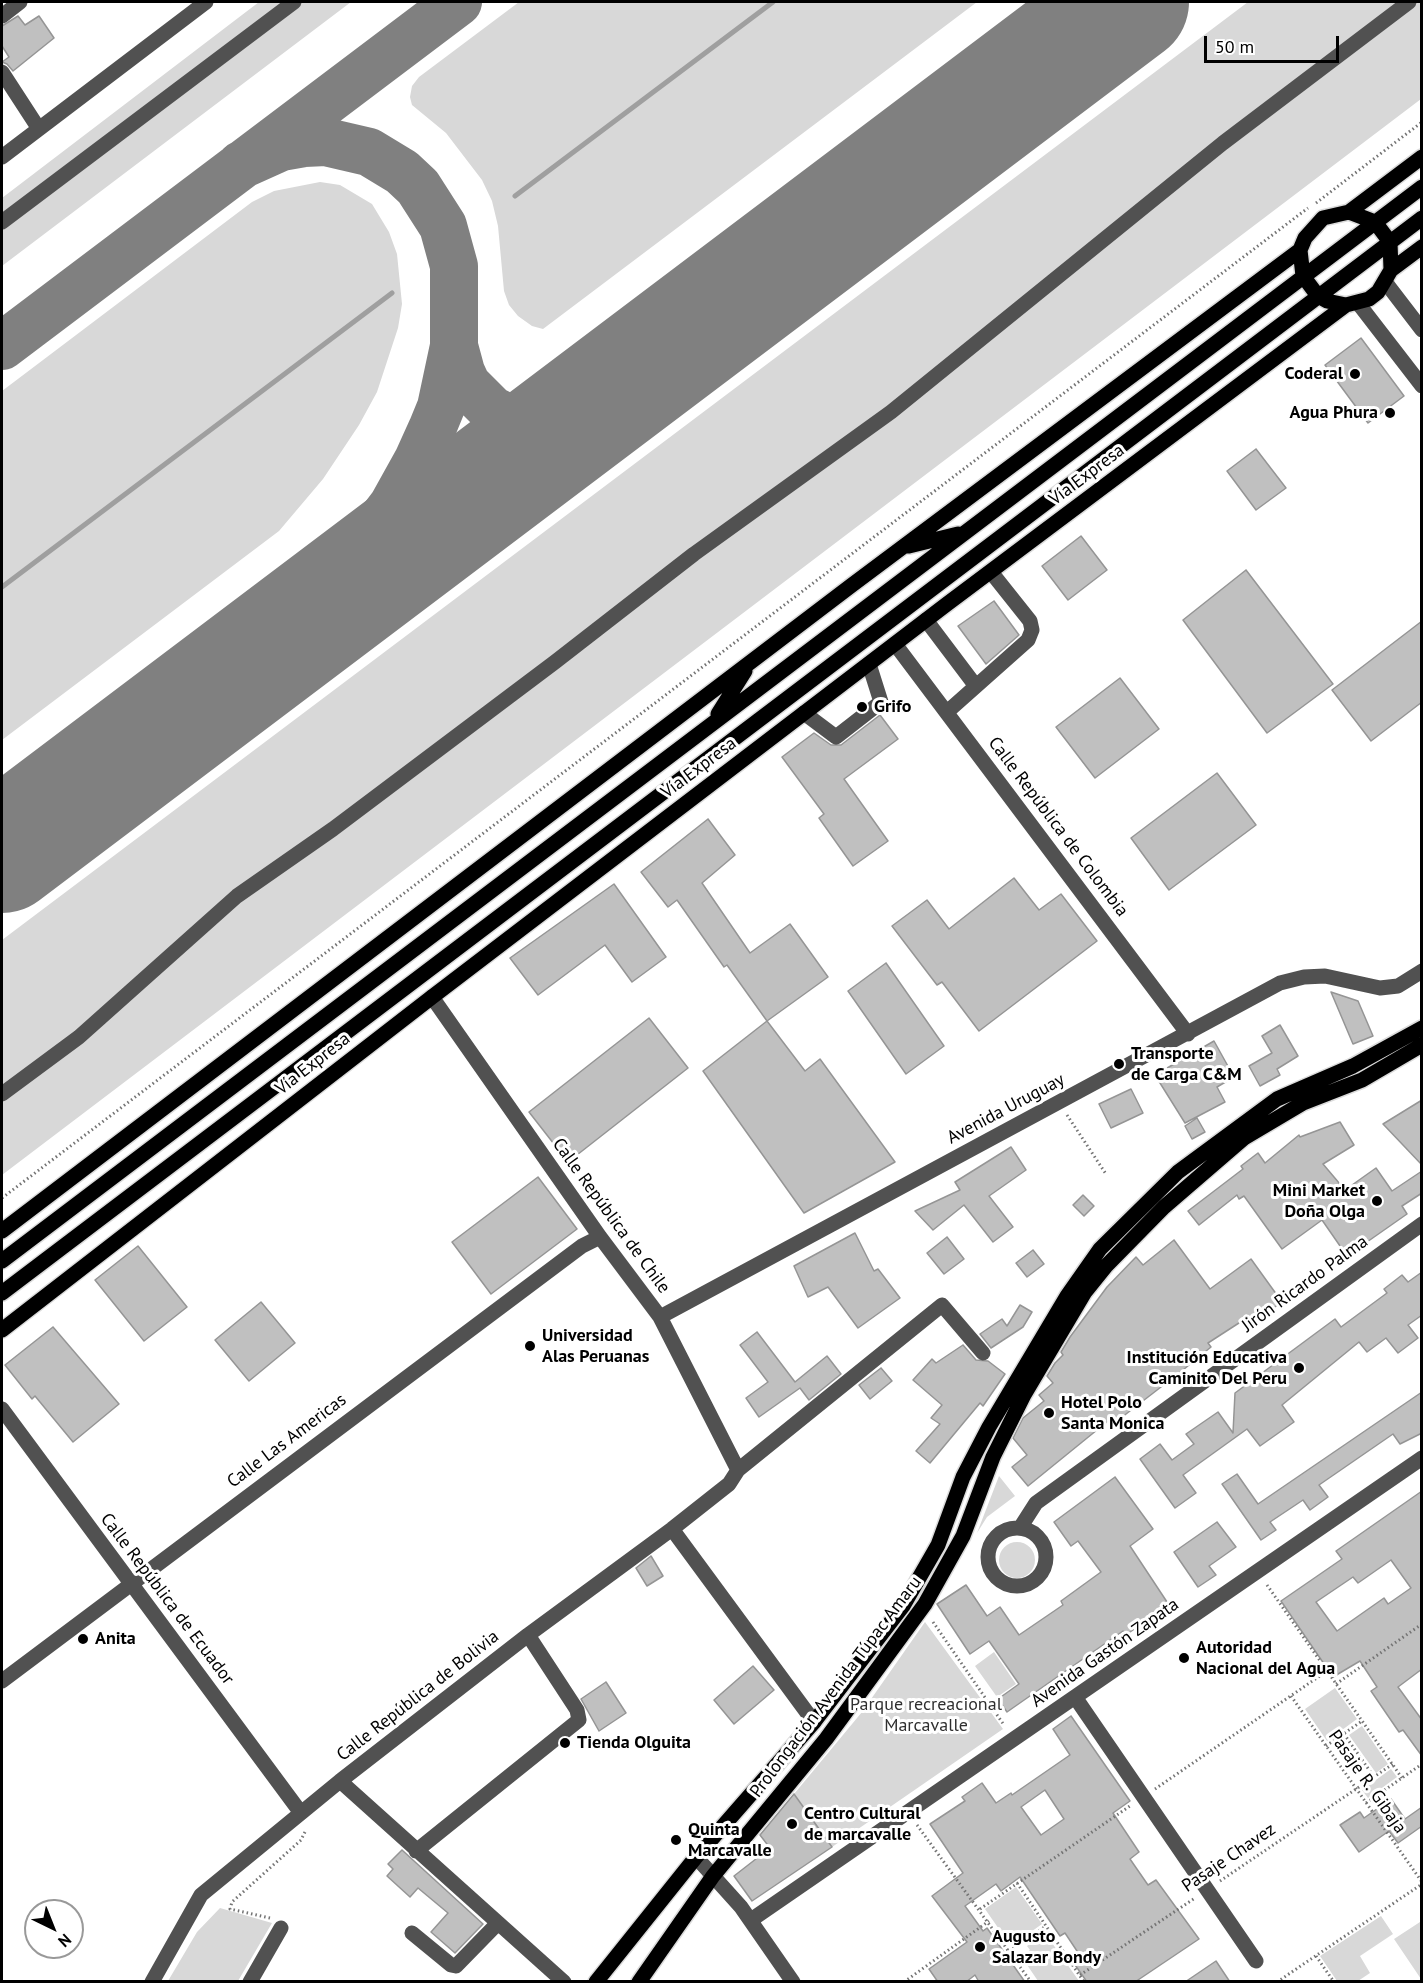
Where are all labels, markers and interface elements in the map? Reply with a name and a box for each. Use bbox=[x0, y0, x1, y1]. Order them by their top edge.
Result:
scale bar bbox=[1207, 24, 1342, 62]
text: 50 m bbox=[1215, 35, 1254, 58]
place label: Coderal bbox=[1285, 363, 1343, 385]
marker: Coderal bbox=[1348, 367, 1362, 381]
place label: Agua Phura bbox=[1290, 402, 1378, 424]
marker: Agua Phura bbox=[1383, 406, 1397, 420]
street label: Vía Expresa bbox=[1045, 440, 1129, 510]
place label: Grifo bbox=[874, 696, 911, 718]
marker: Grifo bbox=[855, 700, 869, 714]
street label: Vía Expresa bbox=[657, 733, 741, 803]
street label: Calle República de Colombia bbox=[983, 733, 1133, 921]
street label: Vía Expresa bbox=[272, 1028, 354, 1100]
place label: Transporte de Carga C&M bbox=[1131, 1043, 1242, 1086]
marker: Transporte de Carga C&M bbox=[1112, 1057, 1126, 1071]
street label: Avenida Uruguay bbox=[944, 1069, 1068, 1149]
street label: Calle República de Chile bbox=[547, 1134, 675, 1298]
place label: Mini Market Doña Olga bbox=[1273, 1180, 1365, 1222]
marker: Mini Market Doña Olga bbox=[1370, 1194, 1384, 1208]
street label: Jirón Ricardo Palma bbox=[1238, 1231, 1372, 1337]
place label: Universidad Alas Peruanas bbox=[542, 1325, 649, 1368]
marker: Universidad Alas Peruanas bbox=[523, 1339, 537, 1353]
place label: Institución Educativa Caminito Del Peru bbox=[1127, 1347, 1287, 1390]
marker: Institución Educativa Caminito Del Peru bbox=[1292, 1361, 1306, 1375]
street label: Calle Las Americas bbox=[223, 1389, 351, 1493]
place label: Hotel Polo Santa Monica bbox=[1061, 1392, 1164, 1434]
marker: Hotel Polo Santa Monica bbox=[1042, 1406, 1056, 1420]
street label: Calle República de Ecuador bbox=[96, 1509, 238, 1689]
street label: Prolongación Avenida Túpac Amaru bbox=[746, 1572, 926, 1802]
street label: Avenida Gastón Zapata bbox=[1027, 1594, 1183, 1712]
street label: Calle República de Bolivia bbox=[333, 1626, 503, 1766]
place label: Anita bbox=[95, 1628, 136, 1650]
marker: Anita bbox=[76, 1632, 90, 1646]
place label: Autoridad Nacional del Agua bbox=[1196, 1637, 1335, 1680]
marker: Autoridad Nacional del Agua bbox=[1177, 1651, 1191, 1665]
park label: Parque recreacional Marcavalle bbox=[850, 1694, 1002, 1736]
street label: Pasaje R. Gibaja bbox=[1323, 1726, 1411, 1838]
place label: Tienda Olguita bbox=[577, 1732, 691, 1754]
marker: Tienda Olguita bbox=[558, 1736, 572, 1750]
place label: Centro Cultural de marcavalle bbox=[804, 1803, 921, 1846]
marker: Centro Cultural de marcavalle bbox=[785, 1817, 799, 1831]
place label: Quinta Marcavalle bbox=[688, 1819, 772, 1862]
street label: Pasaje Chavez bbox=[1178, 1819, 1280, 1897]
marker: Quinta Marcavalle bbox=[669, 1833, 683, 1847]
north arrow bbox=[24, 1899, 84, 1959]
place label: Augusto Salazar Bondy bbox=[992, 1926, 1101, 1968]
text: N bbox=[54, 1930, 76, 1952]
marker: Augusto Salazar Bondy bbox=[973, 1940, 987, 1954]

